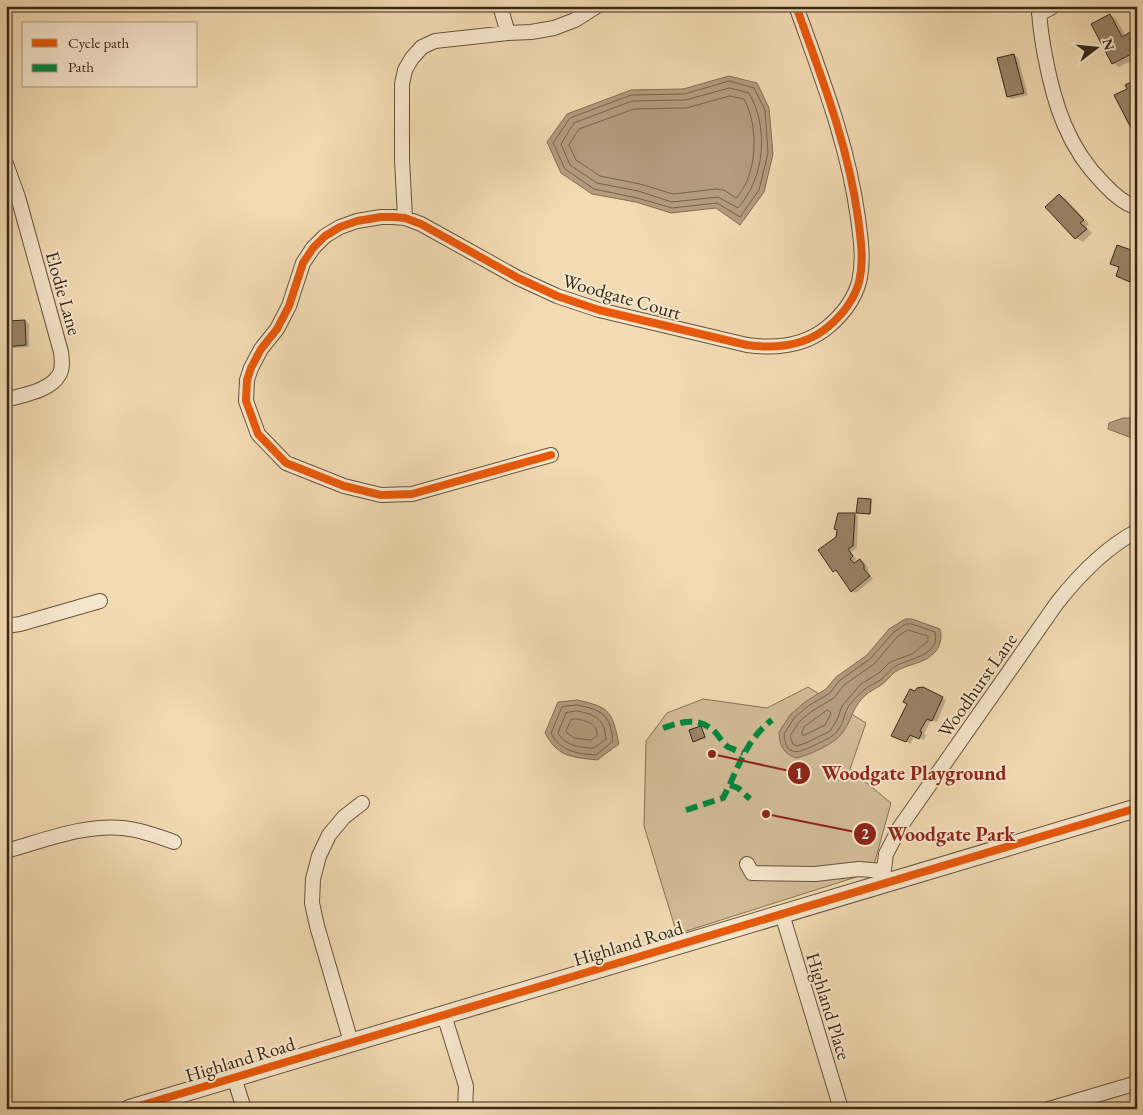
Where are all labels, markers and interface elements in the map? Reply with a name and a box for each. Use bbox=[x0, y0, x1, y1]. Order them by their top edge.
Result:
legend bbox=[22, 22, 198, 88]
north arrow bbox=[1070, 22, 1120, 72]
text: Cycle path bbox=[68, 33, 130, 52]
text: N bbox=[1098, 36, 1119, 53]
text: Path bbox=[68, 57, 94, 76]
street label: Elodie Lane bbox=[40, 248, 87, 338]
street label: Woodgate Court bbox=[560, 268, 684, 325]
street label: Woodhurst Lane bbox=[932, 628, 1023, 742]
callout: Woodgate Playground bbox=[787, 756, 1017, 791]
text: Woodgate Playground bbox=[821, 760, 1007, 786]
text: 1 bbox=[795, 764, 803, 783]
callout: Woodgate Park bbox=[852, 816, 1025, 851]
text: Woodgate Park bbox=[887, 821, 1016, 847]
text: 2 bbox=[861, 824, 869, 843]
street label: Highland Road bbox=[570, 915, 686, 972]
street label: Highland Place bbox=[800, 949, 857, 1063]
street label: Highland Road bbox=[182, 1031, 298, 1088]

